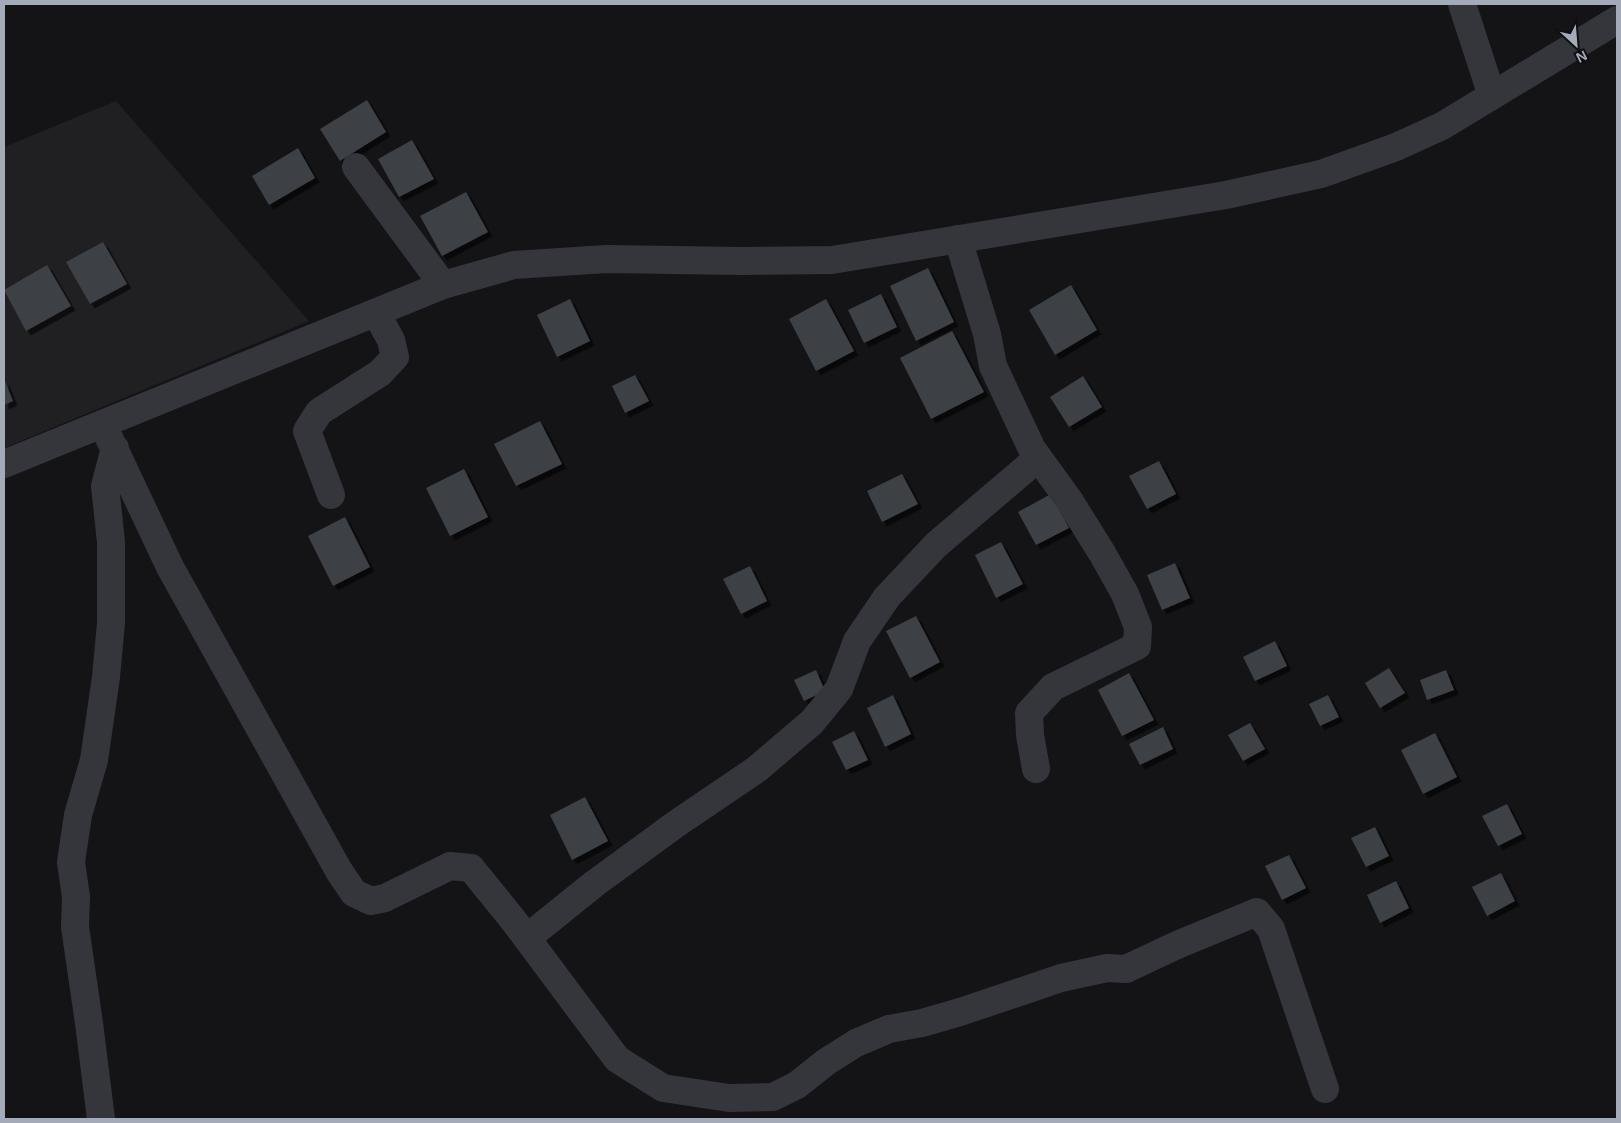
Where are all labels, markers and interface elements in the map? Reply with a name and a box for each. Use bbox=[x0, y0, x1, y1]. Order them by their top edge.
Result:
north arrow bbox=[1551, 20, 1601, 70]
text: N bbox=[1574, 47, 1590, 66]

